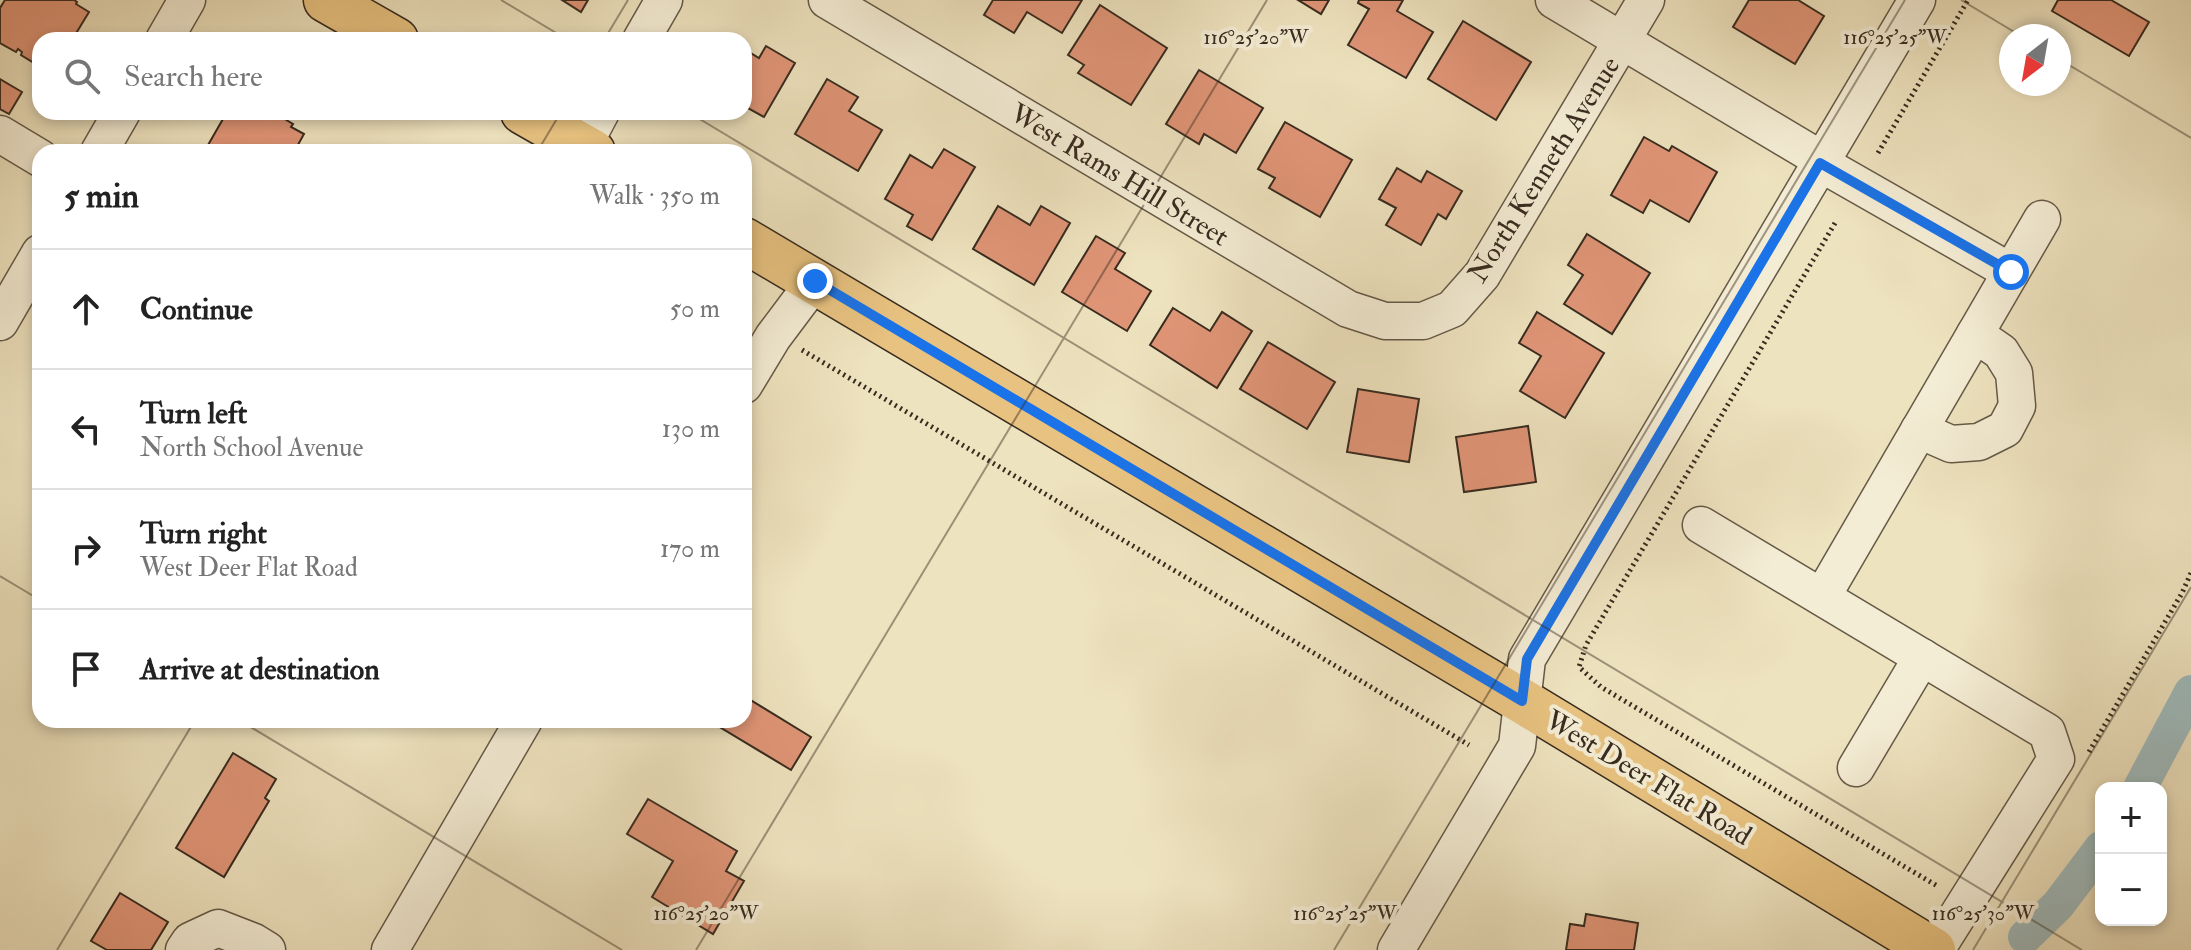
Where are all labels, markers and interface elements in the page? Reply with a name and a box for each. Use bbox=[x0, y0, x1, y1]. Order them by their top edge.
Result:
north arrow bbox=[1999, 24, 2071, 96]
text: 116°25'20"W bbox=[1204, 25, 1309, 50]
text: 116°25'25"W bbox=[1843, 25, 1947, 50]
search box bbox=[32, 32, 752, 120]
street label: North Kenneth Avenue bbox=[1460, 50, 1628, 289]
icon: search bbox=[60, 54, 104, 98]
text: Search here bbox=[124, 58, 263, 95]
street label: West Rams Hill Street bbox=[1003, 96, 1235, 254]
text: 5 min bbox=[64, 175, 139, 218]
text: Walk · 350 m bbox=[590, 180, 720, 212]
route start bbox=[1993, 254, 2029, 290]
route end bbox=[797, 263, 833, 299]
icon: ahead bbox=[64, 287, 108, 331]
text: Continue bbox=[140, 291, 253, 328]
text: 50 m bbox=[670, 293, 720, 325]
text: Turn left bbox=[140, 395, 247, 432]
icon: left bbox=[64, 407, 108, 451]
text: 130 m bbox=[662, 413, 720, 445]
text: North School Avenue bbox=[140, 432, 363, 464]
text: Turn right bbox=[140, 515, 267, 552]
icon: right bbox=[64, 527, 108, 571]
text: 170 m bbox=[660, 533, 720, 565]
text: West Deer Flat Road bbox=[140, 552, 358, 584]
icon: arrive bbox=[64, 647, 108, 691]
text: Arrive at destination bbox=[140, 651, 380, 688]
street label: West Deer Flat Road bbox=[1538, 702, 1758, 854]
map controls bbox=[2095, 782, 2167, 926]
button: + bbox=[2095, 782, 2167, 854]
button: − bbox=[2095, 854, 2167, 926]
text: 116°25'20"W bbox=[654, 901, 759, 926]
text: 116°25'25"W bbox=[1293, 901, 1397, 926]
text: 116°25'30"W bbox=[1932, 901, 2035, 926]

